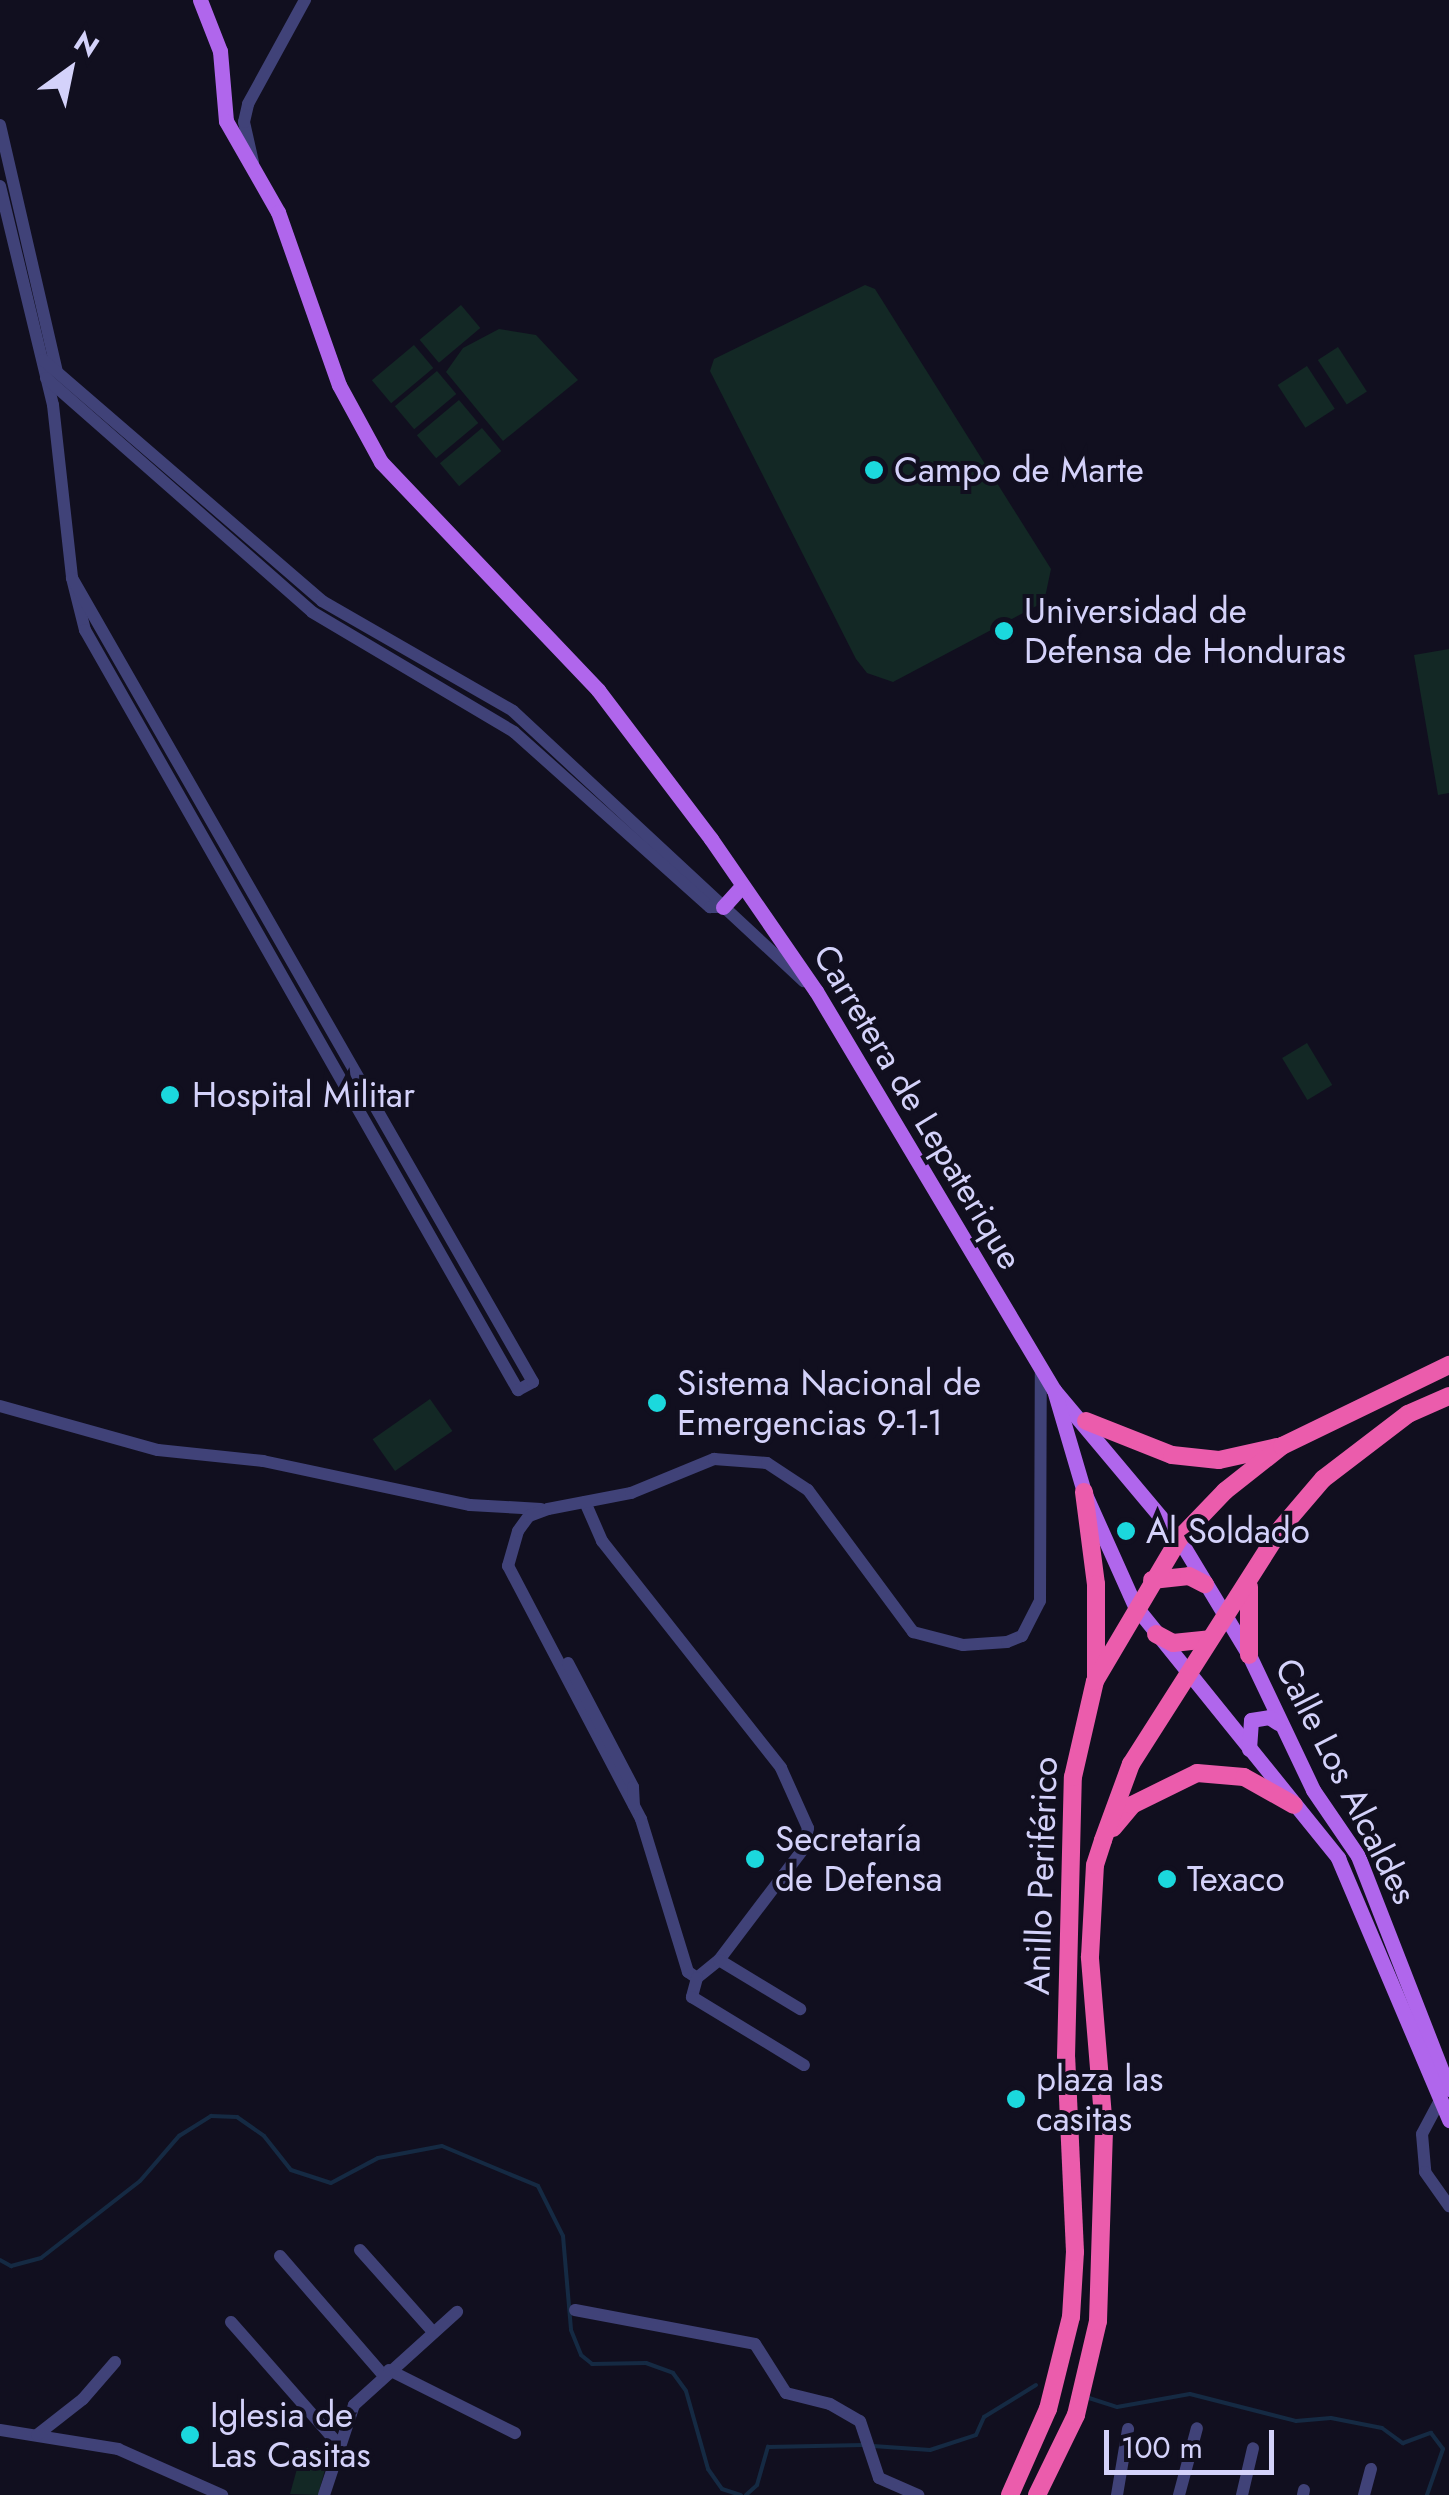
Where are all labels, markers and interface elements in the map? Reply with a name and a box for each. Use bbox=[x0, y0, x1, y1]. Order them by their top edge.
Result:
north arrow bbox=[20, 20, 120, 120]
text: N bbox=[66, 21, 107, 68]
place label: Campo de Marte bbox=[894, 449, 1144, 491]
marker: Campo de Marte bbox=[863, 459, 885, 481]
place label: Universidad de Defensa de Honduras bbox=[1024, 590, 1346, 672]
marker: Universidad de Defensa de Honduras bbox=[993, 620, 1015, 642]
street label: Carretera de Lepaterique bbox=[804, 937, 1032, 1277]
place label: Hospital Militar bbox=[192, 1074, 415, 1116]
marker: Hospital Militar bbox=[157, 1082, 183, 1108]
place label: Sistema Nacional de Emergencias 9-1-1 bbox=[677, 1362, 981, 1444]
marker: Sistema Nacional de Emergencias 9-1-1 bbox=[646, 1392, 668, 1414]
place label: Al Soldado bbox=[1146, 1510, 1310, 1552]
marker: Al Soldado bbox=[1115, 1520, 1137, 1542]
street label: Calle Los Alcaldes bbox=[1266, 1651, 1426, 1911]
street label: Anillo Periférico bbox=[1016, 1756, 1066, 1996]
place label: Secretaría de Defensa bbox=[775, 1818, 943, 1900]
marker: Secretaría de Defensa bbox=[744, 1848, 766, 1870]
place label: Texaco bbox=[1187, 1858, 1285, 1900]
marker: Texaco bbox=[1156, 1868, 1178, 1890]
place label: plaza las casitas bbox=[1036, 2058, 1163, 2140]
marker: plaza las casitas bbox=[1005, 2088, 1027, 2110]
place label: Iglesia de Las Casitas bbox=[210, 2394, 371, 2476]
scale bar bbox=[1109, 2410, 1279, 2472]
marker: Iglesia de Las Casitas bbox=[179, 2424, 201, 2446]
text: 100 m bbox=[1121, 2426, 1203, 2469]

